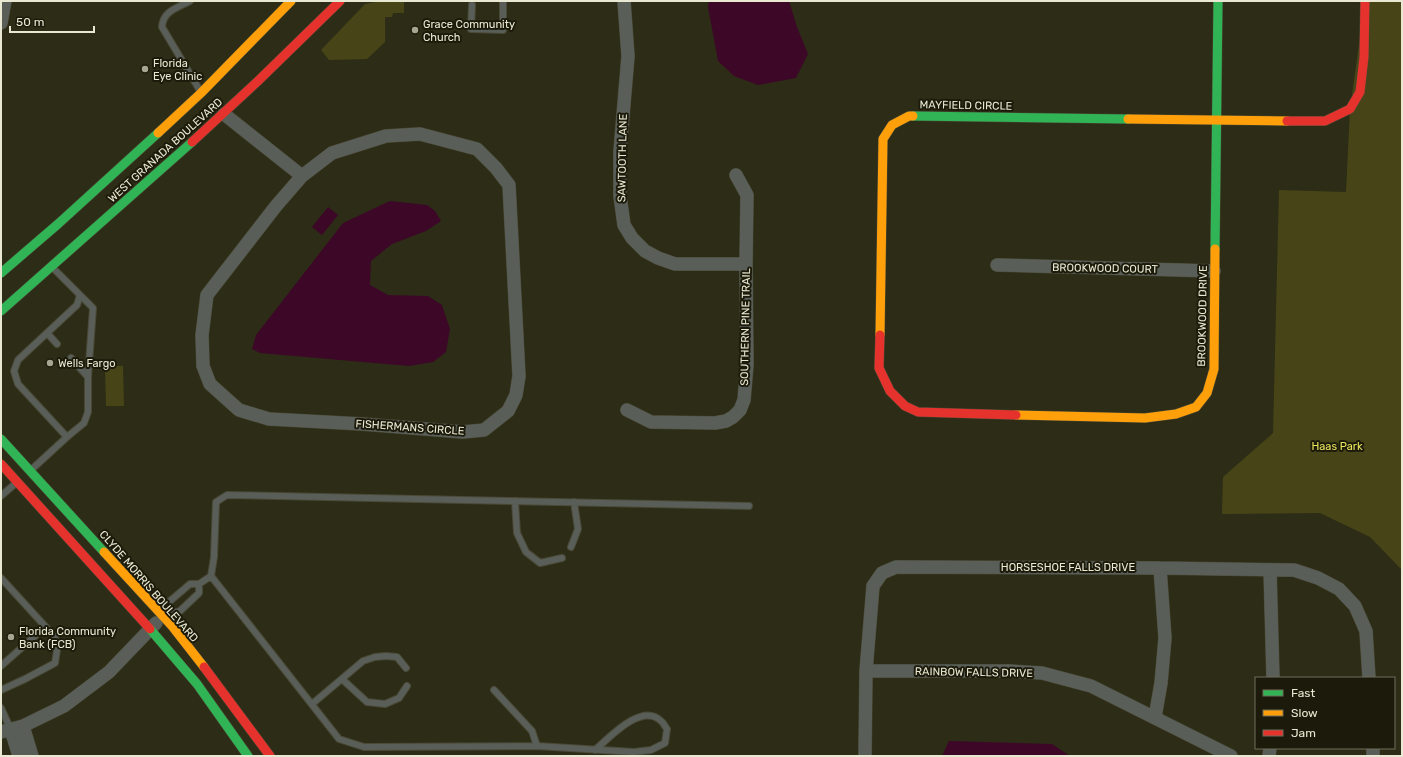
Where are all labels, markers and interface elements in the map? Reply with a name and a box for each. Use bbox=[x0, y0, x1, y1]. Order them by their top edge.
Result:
scale bar bbox=[10, 8, 94, 34]
text: 50 m bbox=[16, 15, 44, 29]
place label: Grace Community Church bbox=[423, 18, 515, 44]
marker: Grace Community Church bbox=[410, 25, 420, 35]
place label: Florida Eye Clinic bbox=[153, 57, 202, 83]
marker: Florida Eye Clinic bbox=[140, 64, 150, 74]
street label: WEST GRANADA BOULEVARD bbox=[105, 96, 225, 205]
street label: MAYFIELD CIRCLE bbox=[920, 98, 1013, 113]
street label: SAWTOOTH LANE bbox=[615, 113, 630, 202]
street label: BROOKWOOD COURT bbox=[1052, 261, 1159, 276]
street label: BROOKWOOD DRIVE bbox=[1195, 265, 1210, 367]
street label: SOUTHERN PINE TRAIL bbox=[738, 268, 753, 386]
place label: Wells Fargo bbox=[58, 357, 116, 370]
marker: Wells Fargo bbox=[45, 358, 55, 368]
street label: FISHERMANS CIRCLE bbox=[355, 417, 465, 438]
park label: Haas Park bbox=[1311, 440, 1363, 453]
street label: CLYDE MORRIS BOULEVARD bbox=[97, 528, 201, 645]
street label: HORSESHOE FALLS DRIVE bbox=[1001, 561, 1136, 574]
place label: Florida Community Bank (FCB) bbox=[19, 625, 116, 651]
marker: Florida Community Bank (FCB) bbox=[6, 632, 16, 642]
street label: RAINBOW FALLS DRIVE bbox=[915, 665, 1033, 680]
legend bbox=[1255, 677, 1395, 749]
text: Fast bbox=[1291, 686, 1315, 700]
text: Slow bbox=[1291, 706, 1318, 720]
text: Jam bbox=[1291, 726, 1316, 740]

